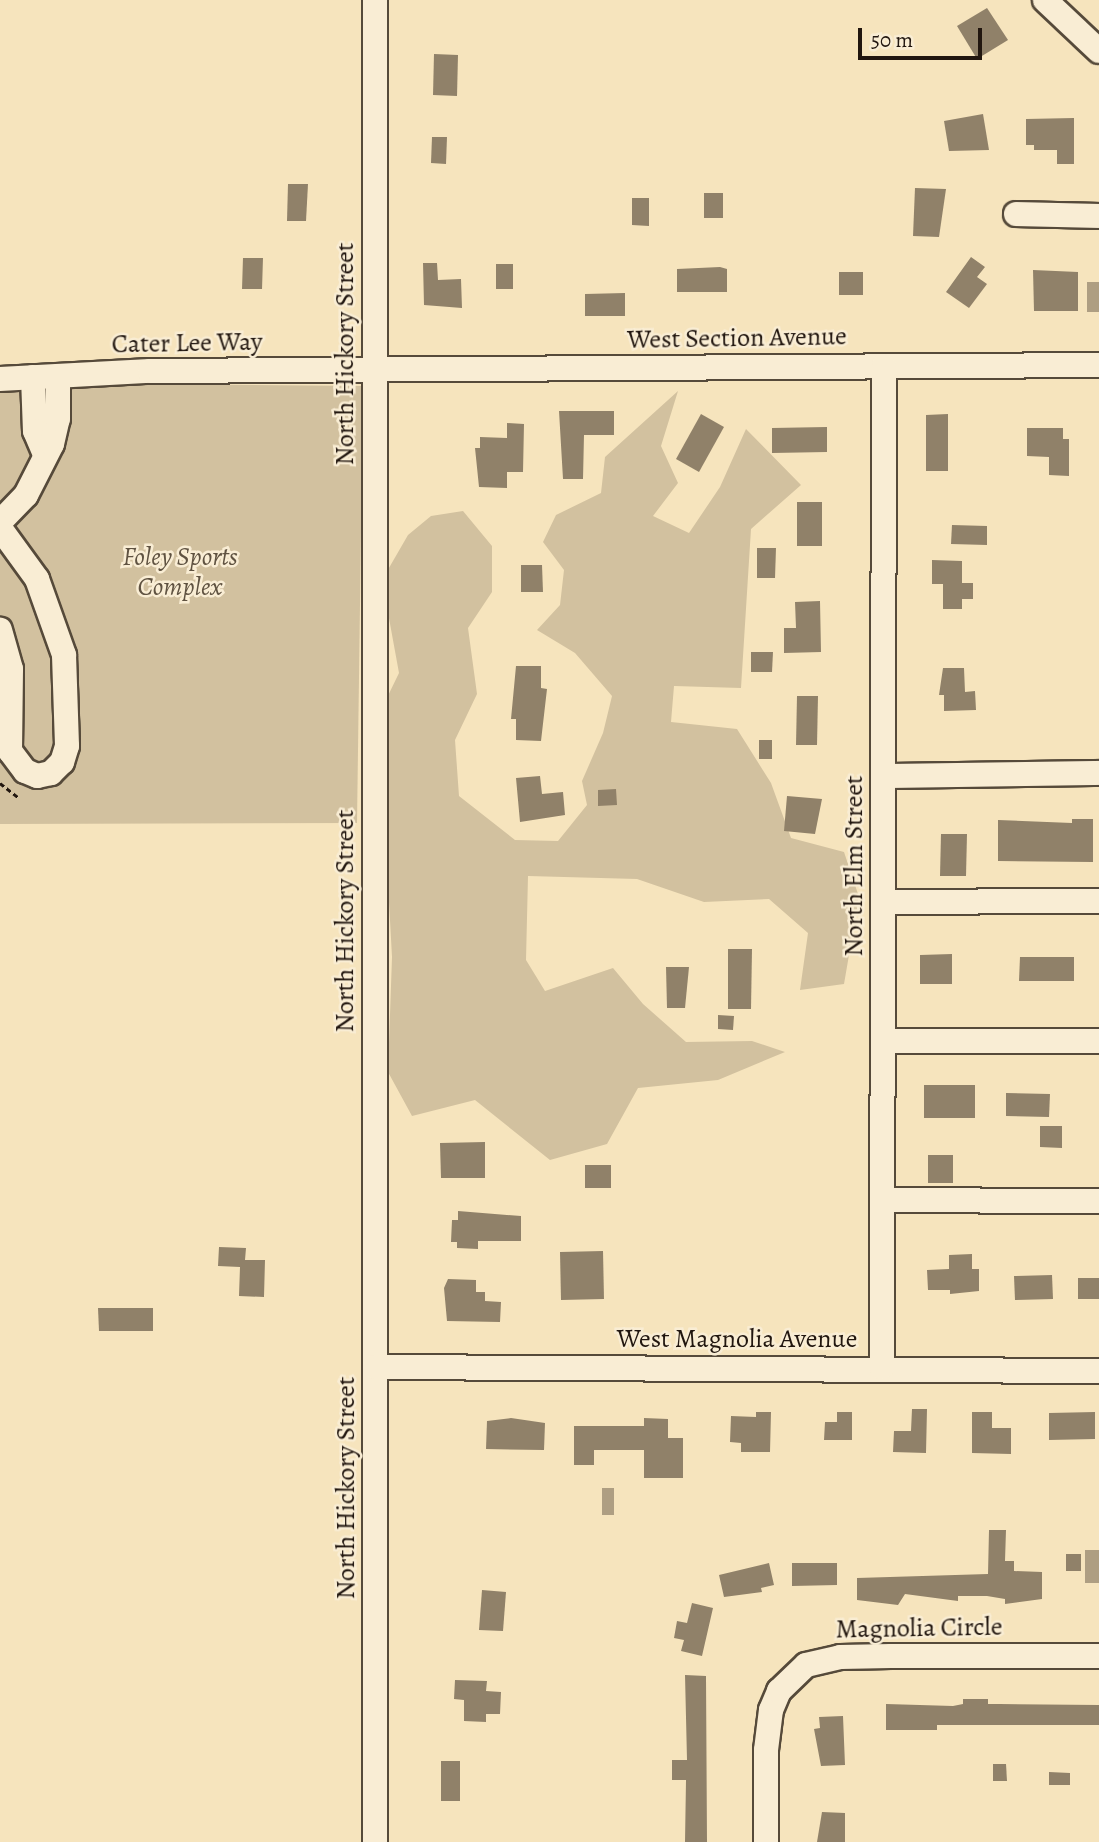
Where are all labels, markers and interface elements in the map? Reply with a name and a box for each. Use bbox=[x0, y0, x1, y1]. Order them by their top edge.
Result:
scale bar bbox=[861, 14, 985, 58]
text: 50 m bbox=[871, 26, 913, 54]
street label: North Hickory Street bbox=[329, 243, 361, 465]
street label: West Section Avenue bbox=[627, 320, 847, 356]
street label: Cater Lee Way bbox=[111, 326, 263, 360]
park label: Foley Sports Complex bbox=[123, 541, 237, 602]
street label: North Elm Street bbox=[838, 775, 870, 957]
street label: North Hickory Street bbox=[329, 810, 361, 1032]
street label: West Magnolia Avenue bbox=[617, 1323, 857, 1355]
street label: North Hickory Street bbox=[330, 1377, 362, 1599]
street label: Magnolia Circle bbox=[835, 1611, 1003, 1645]

